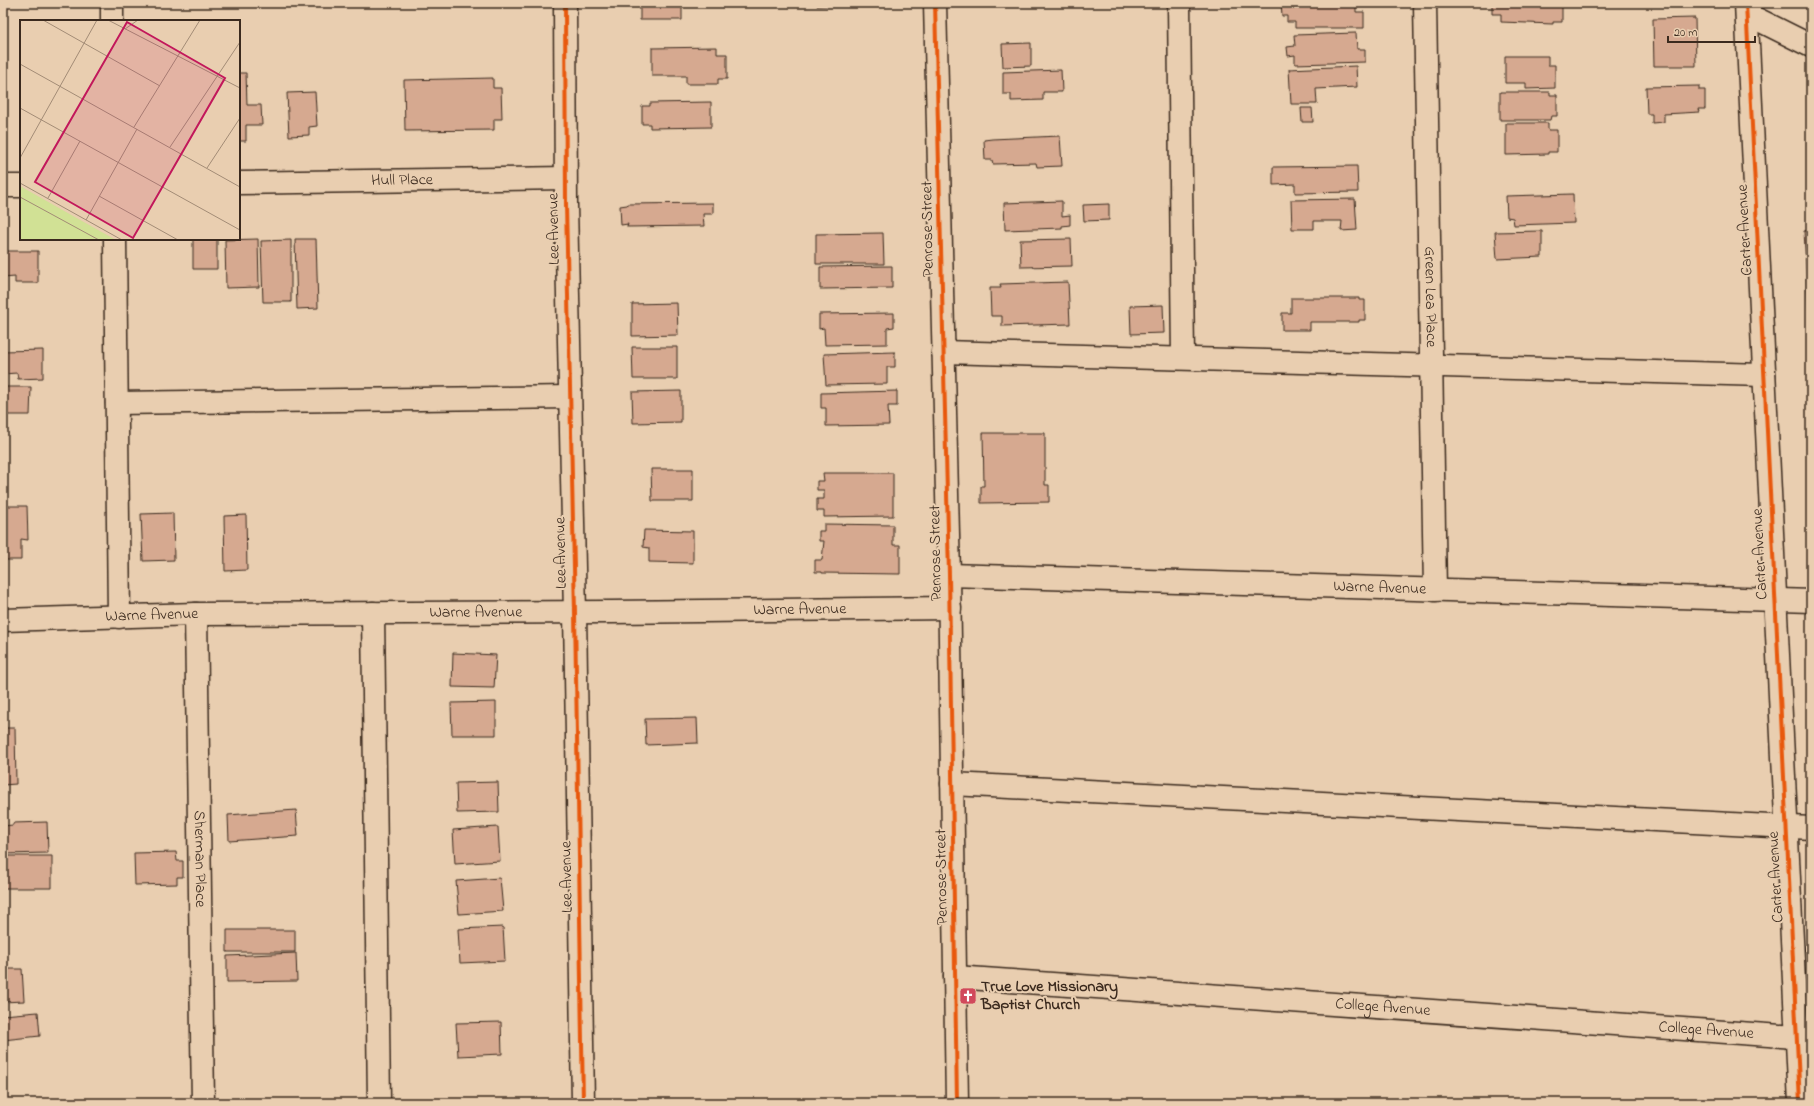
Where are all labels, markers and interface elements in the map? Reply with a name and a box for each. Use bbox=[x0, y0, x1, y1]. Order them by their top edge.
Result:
scale bar bbox=[1668, 18, 1755, 44]
inset map bbox=[20, 20, 240, 240]
text: 20 m bbox=[1674, 24, 1697, 42]
street label: Hull Place bbox=[371, 168, 434, 193]
street label: Penrose Street bbox=[915, 180, 941, 277]
street label: Carter Avenue bbox=[1731, 183, 1759, 276]
street label: Lee Avenue bbox=[541, 192, 567, 265]
street label: Green Lea Place bbox=[1417, 246, 1443, 348]
street label: Penrose Street bbox=[923, 504, 949, 601]
street label: Carter Avenue bbox=[1746, 507, 1774, 600]
street label: Lee Avenue bbox=[548, 516, 574, 589]
street label: Warne Avenue bbox=[1333, 575, 1427, 601]
street label: Warne Avenue bbox=[753, 597, 847, 622]
street label: Warne Avenue bbox=[429, 600, 523, 625]
street label: Warne Avenue bbox=[105, 602, 200, 629]
street label: Sherman Place bbox=[187, 810, 212, 908]
street label: Penrose Street bbox=[929, 828, 955, 925]
street label: Carter Avenue bbox=[1762, 830, 1790, 923]
street label: Lee Avenue bbox=[554, 840, 580, 913]
place label: True Love Missionary Baptist Church bbox=[980, 975, 1118, 1017]
church icon: True Love Missionary Baptist Church bbox=[958, 986, 978, 1006]
street label: College Avenue bbox=[1334, 992, 1432, 1023]
street label: College Avenue bbox=[1658, 1015, 1755, 1046]

